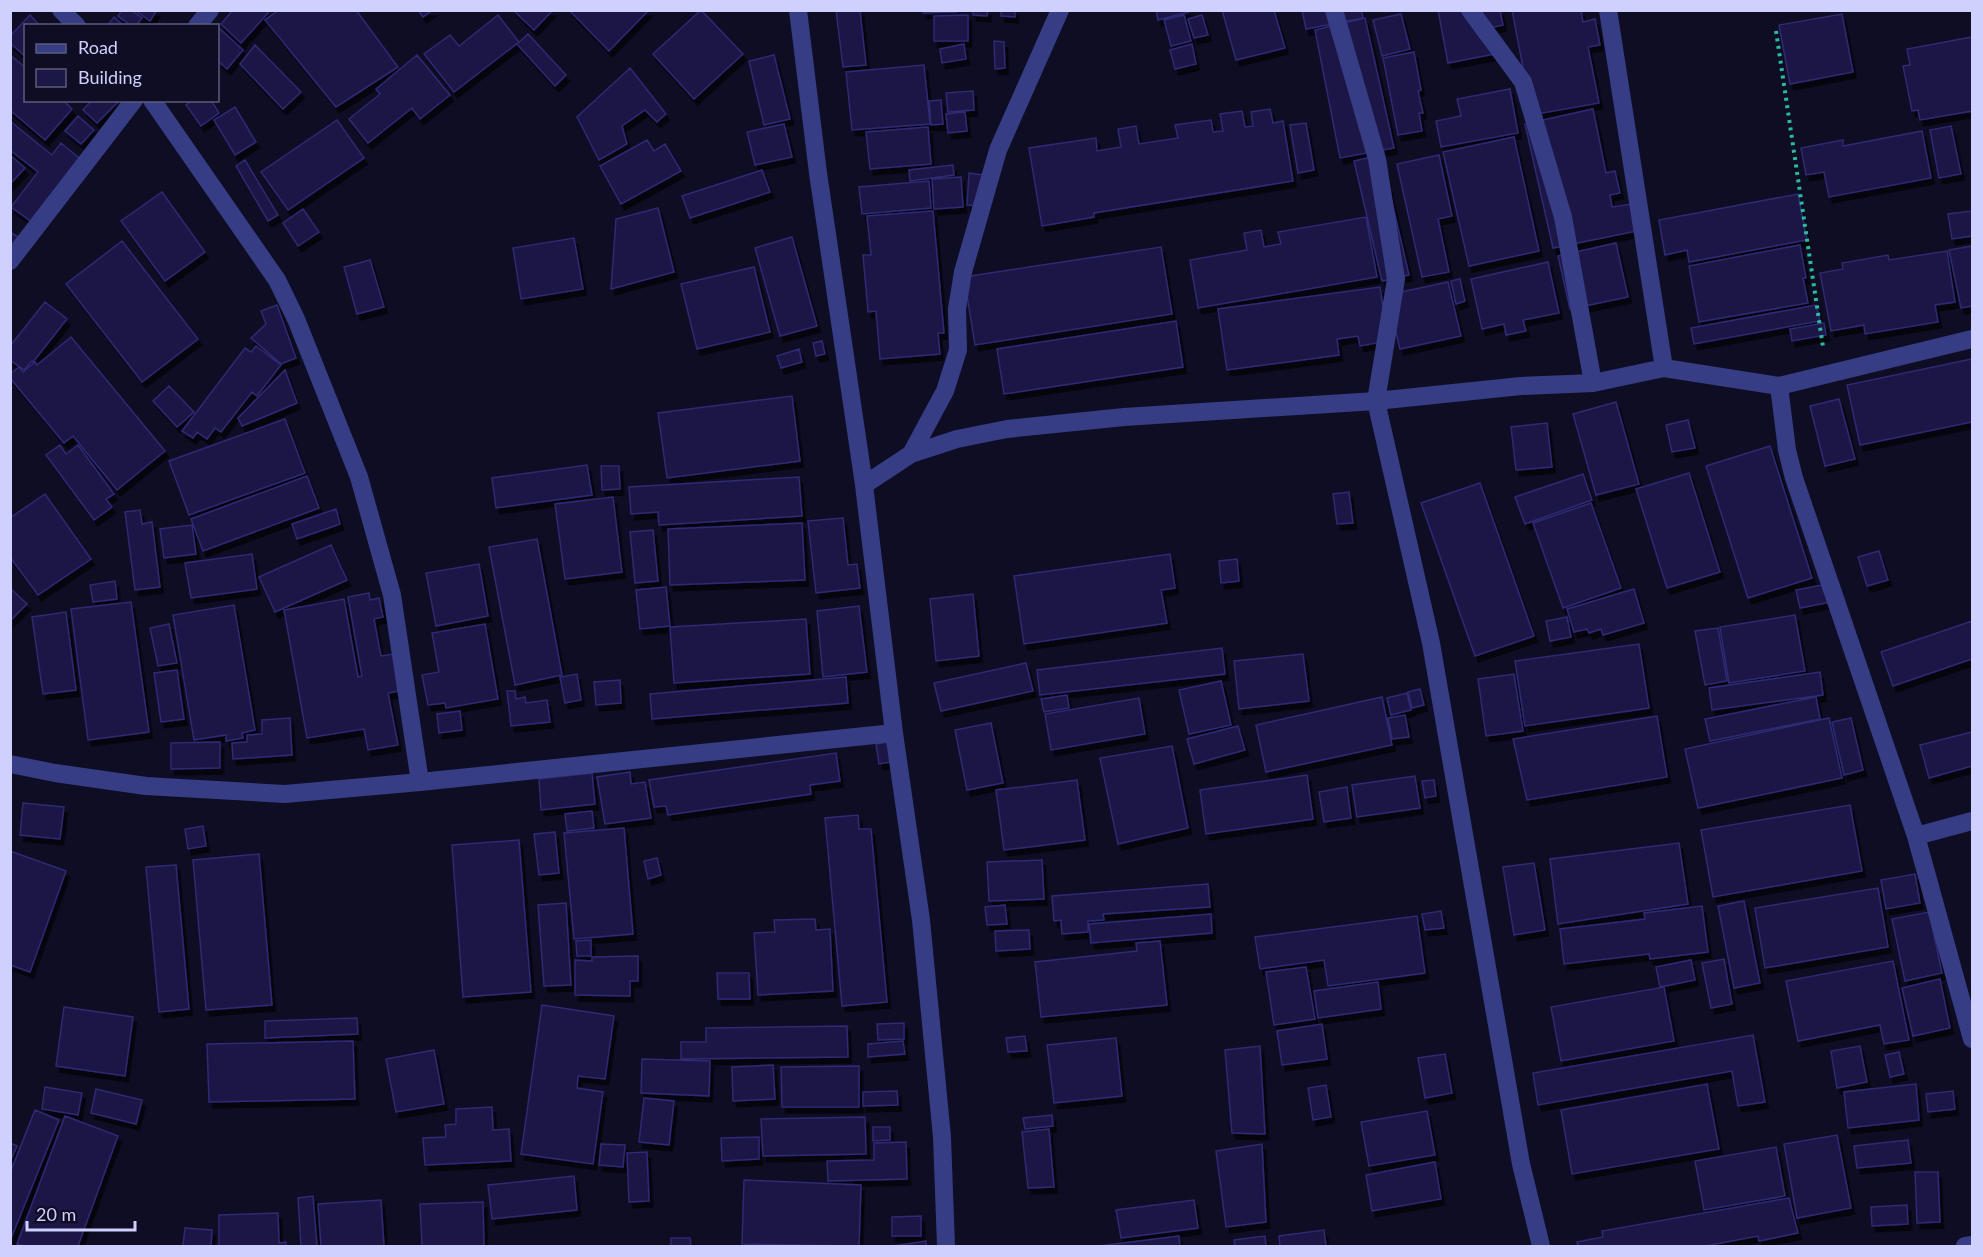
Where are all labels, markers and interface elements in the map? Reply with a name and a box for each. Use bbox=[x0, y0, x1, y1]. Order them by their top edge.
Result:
legend bbox=[24, 24, 219, 102]
text: Road bbox=[78, 36, 118, 58]
text: Building bbox=[78, 66, 142, 88]
scale bar bbox=[27, 1194, 135, 1232]
text: 20 m bbox=[36, 1203, 76, 1225]

